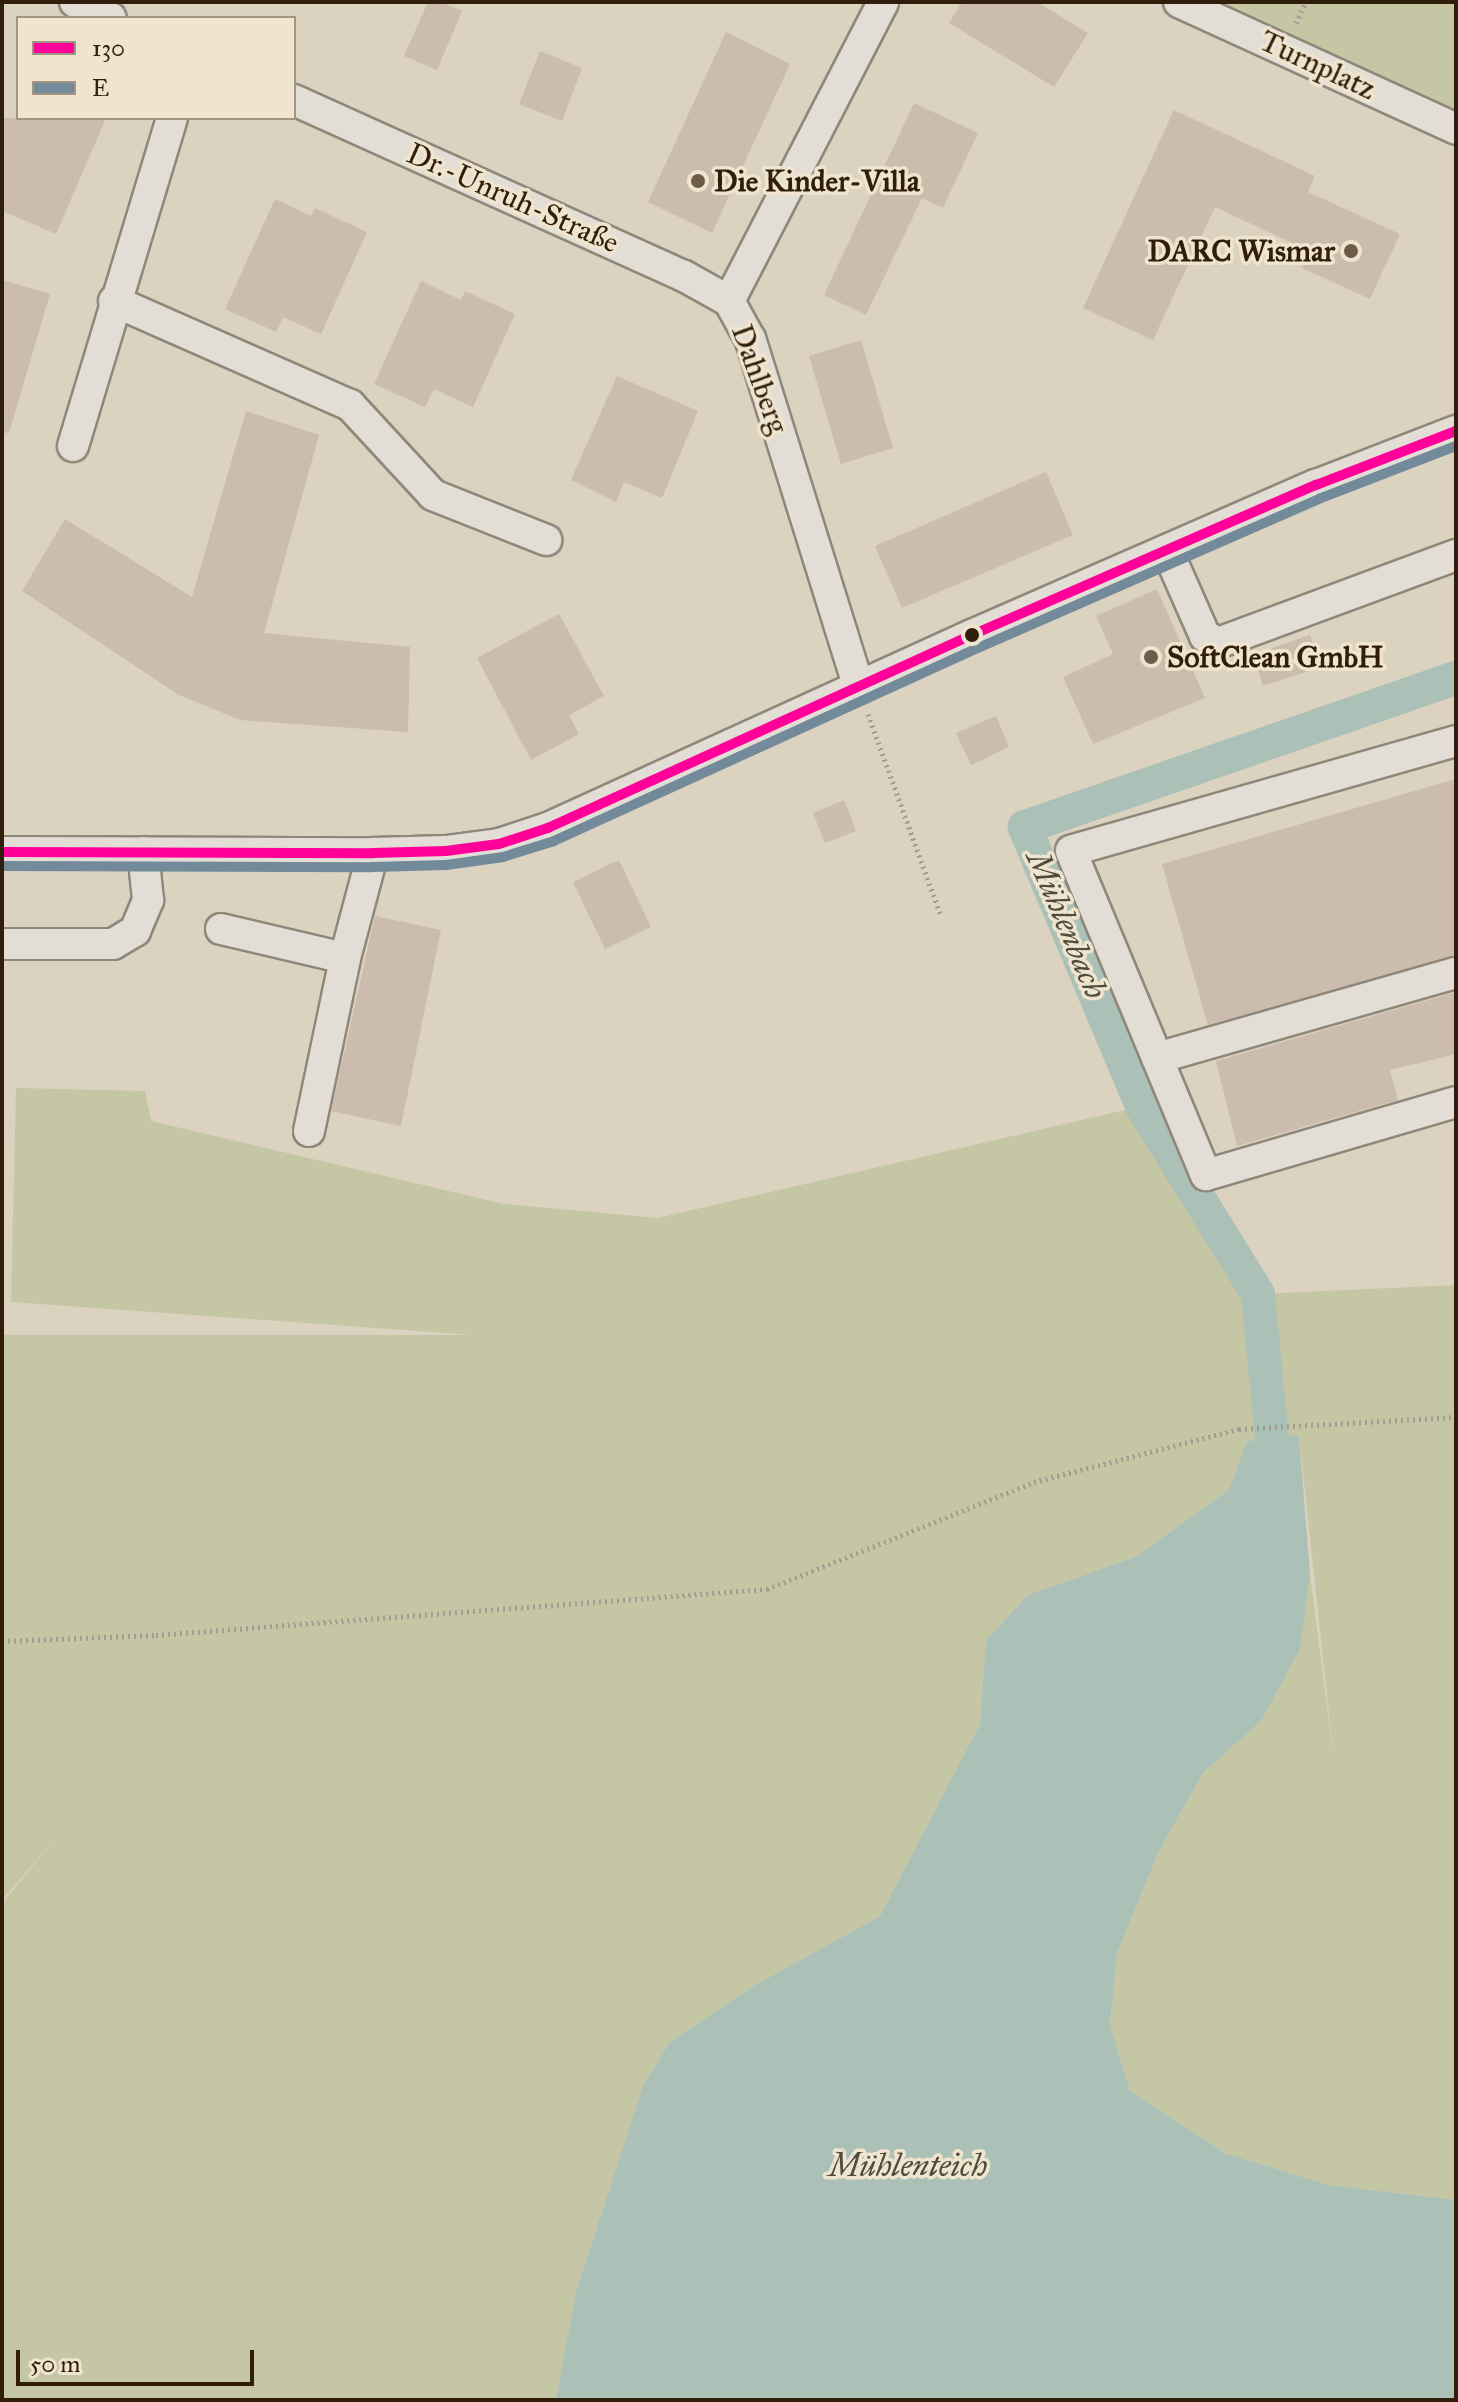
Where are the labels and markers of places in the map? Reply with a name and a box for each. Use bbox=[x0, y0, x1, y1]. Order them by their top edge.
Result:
place label: Die Kinder-Villa bbox=[714, 163, 920, 199]
marker: Die Kinder-Villa bbox=[689, 172, 707, 190]
place label: DARC Wismar bbox=[1147, 233, 1335, 269]
marker: DARC Wismar bbox=[1342, 242, 1360, 260]
unlabelled marker bbox=[964, 627, 980, 643]
place label: SoftClean GmbH bbox=[1167, 639, 1384, 675]
marker: SoftClean GmbH bbox=[1142, 648, 1160, 666]

